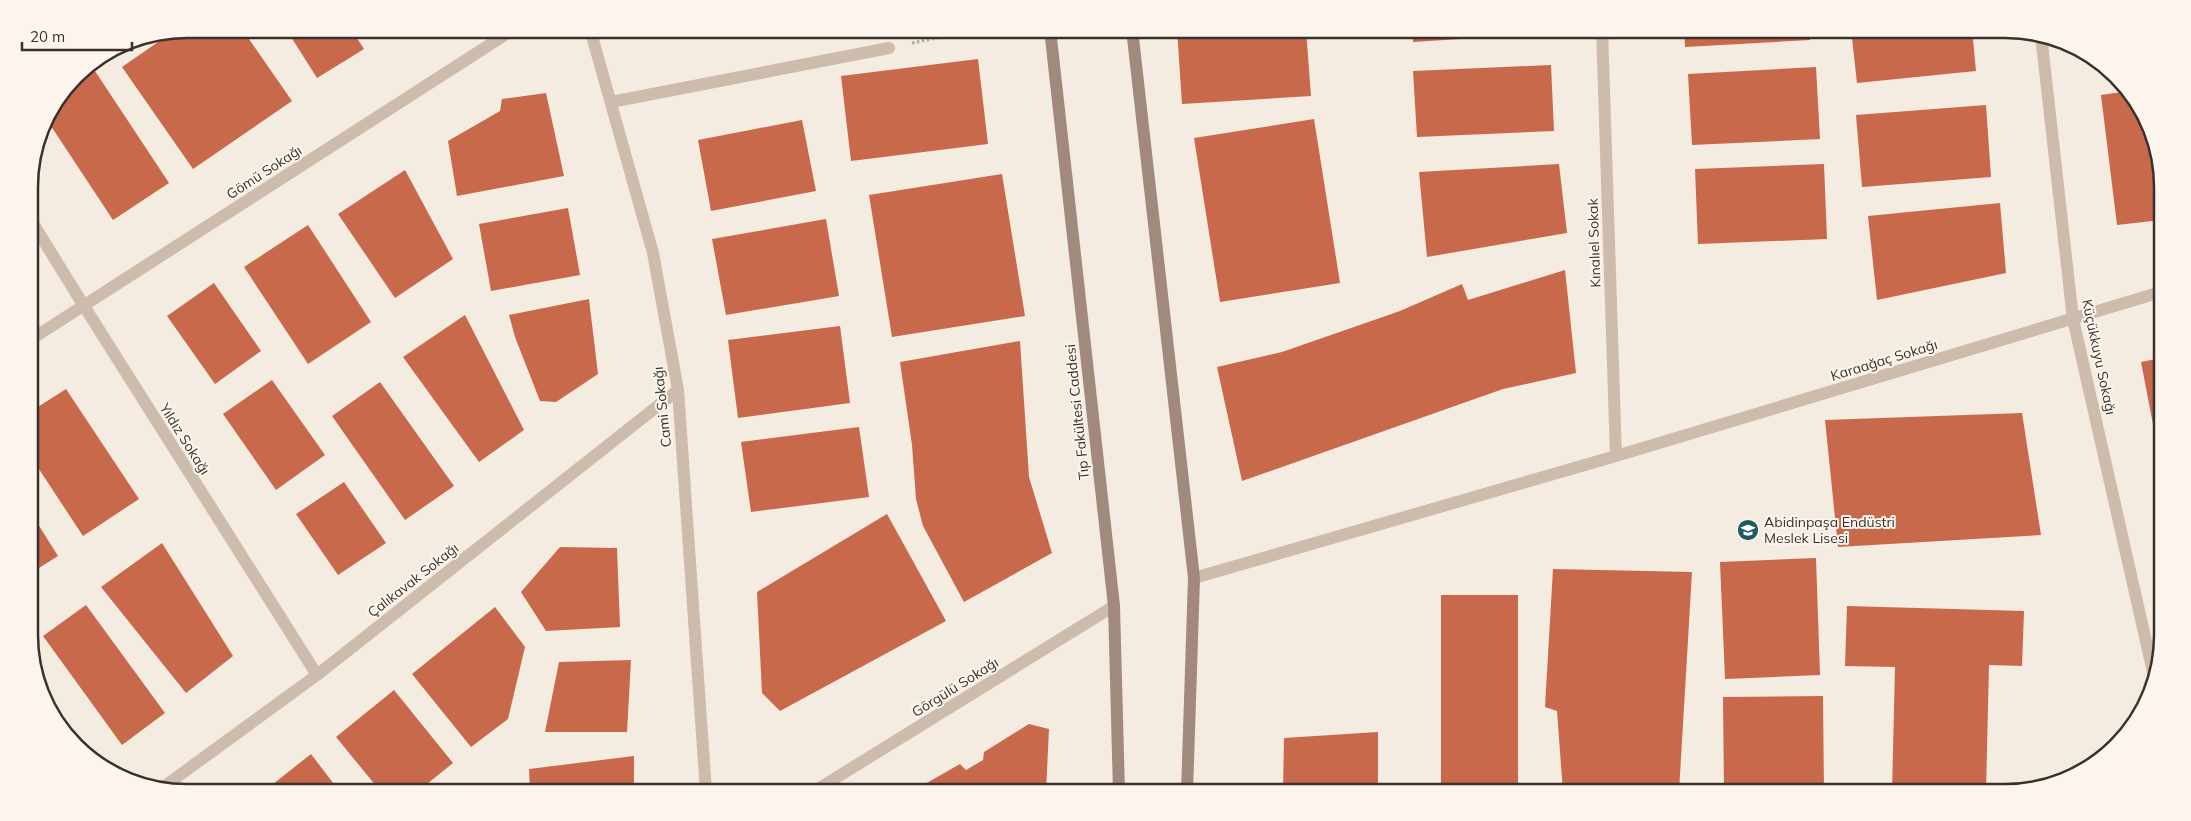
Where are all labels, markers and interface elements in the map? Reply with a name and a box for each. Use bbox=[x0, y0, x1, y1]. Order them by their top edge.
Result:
scale bar bbox=[22, 20, 132, 52]
text: 20 m bbox=[30, 27, 65, 46]
street label: Gömü Sokağı bbox=[223, 141, 305, 203]
street label: Kınalıel Sokak bbox=[1583, 197, 1605, 288]
street label: Küçükkuyu Sokağı bbox=[2078, 298, 2120, 416]
street label: Karaağaç Sokağı bbox=[1829, 335, 1939, 385]
street label: Tıp Fakültesi Caddesi bbox=[1061, 343, 1093, 481]
street label: Cami Sokağı bbox=[649, 366, 675, 448]
street label: Yıldız Sokağı bbox=[155, 399, 214, 478]
place label: Abidinpaşa Endüstri Meslek Lisesi bbox=[1764, 513, 1895, 547]
school or university icon: Abidinpaşa Endüstri Meslek Lisesi bbox=[1736, 518, 1760, 542]
street label: Çalıkavak Sokağı bbox=[364, 539, 462, 621]
street label: Görgülü Sokağı bbox=[908, 653, 1002, 721]

